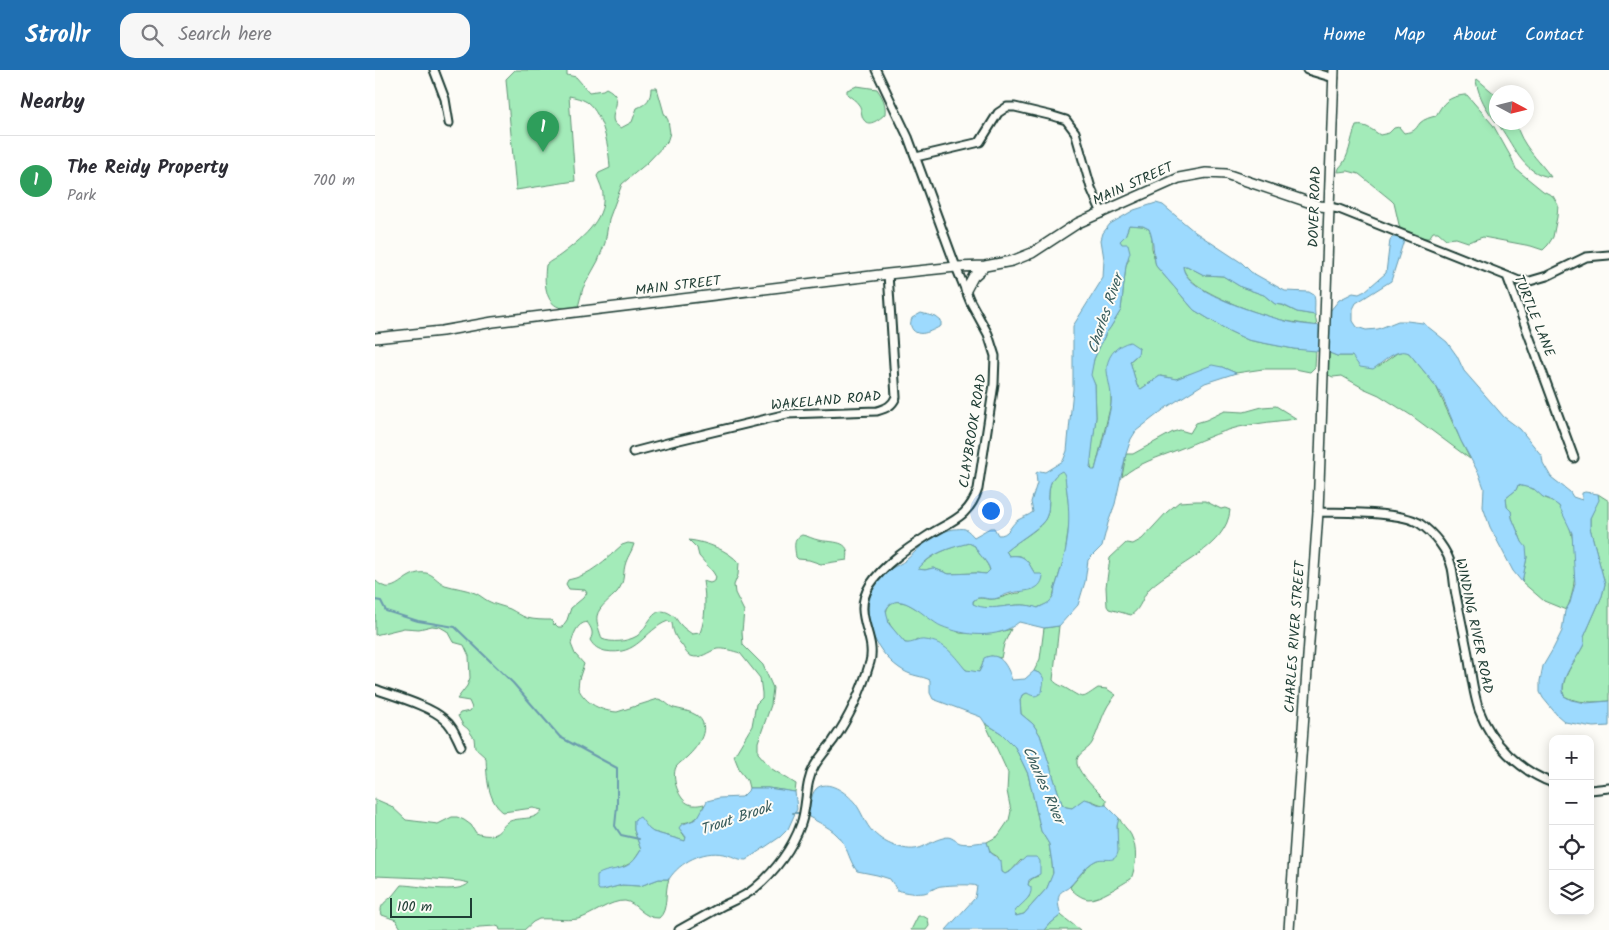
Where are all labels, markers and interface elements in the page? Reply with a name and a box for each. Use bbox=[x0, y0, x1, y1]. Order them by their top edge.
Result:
search box bbox=[120, 13, 470, 58]
text: Strollr bbox=[25, 16, 90, 55]
text: Search here bbox=[178, 20, 272, 50]
icon: search bbox=[138, 21, 166, 49]
text: Home bbox=[1323, 21, 1366, 50]
text: Map bbox=[1394, 21, 1425, 50]
text: About bbox=[1453, 21, 1497, 50]
text: Contact bbox=[1525, 21, 1584, 50]
north arrow bbox=[1489, 85, 1534, 130]
text: Nearby bbox=[20, 86, 85, 119]
pin: 1 bbox=[527, 111, 559, 152]
text: The Reidy Property bbox=[67, 153, 228, 183]
street label: MAIN STREET bbox=[1089, 156, 1178, 212]
street label: DOVER ROAD bbox=[1303, 166, 1327, 248]
text: 1 bbox=[34, 168, 38, 193]
text: 700 m bbox=[312, 168, 355, 193]
text: Park bbox=[67, 183, 96, 208]
water label: Charles River bbox=[1081, 268, 1132, 357]
street label: MAIN STREET bbox=[634, 270, 723, 302]
street label: TURTLE LANE bbox=[1508, 272, 1561, 361]
street label: CLAYBROOK ROAD bbox=[953, 372, 993, 490]
street label: WAKELAND ROAD bbox=[770, 385, 882, 417]
your location bbox=[978, 498, 1004, 524]
street label: WINDING RIVER ROAD bbox=[1449, 556, 1499, 696]
street label: CHARLES RIVER STREET bbox=[1279, 559, 1311, 714]
map controls bbox=[1549, 735, 1594, 915]
button: + bbox=[1549, 735, 1594, 780]
water label: Charles River bbox=[1015, 743, 1072, 830]
button: − bbox=[1549, 780, 1594, 825]
water label: Trout Brook bbox=[697, 795, 777, 842]
button: locate bbox=[1549, 825, 1594, 870]
button: layers bbox=[1549, 870, 1594, 915]
scale bar bbox=[390, 895, 473, 918]
text: 100 m bbox=[397, 896, 432, 918]

